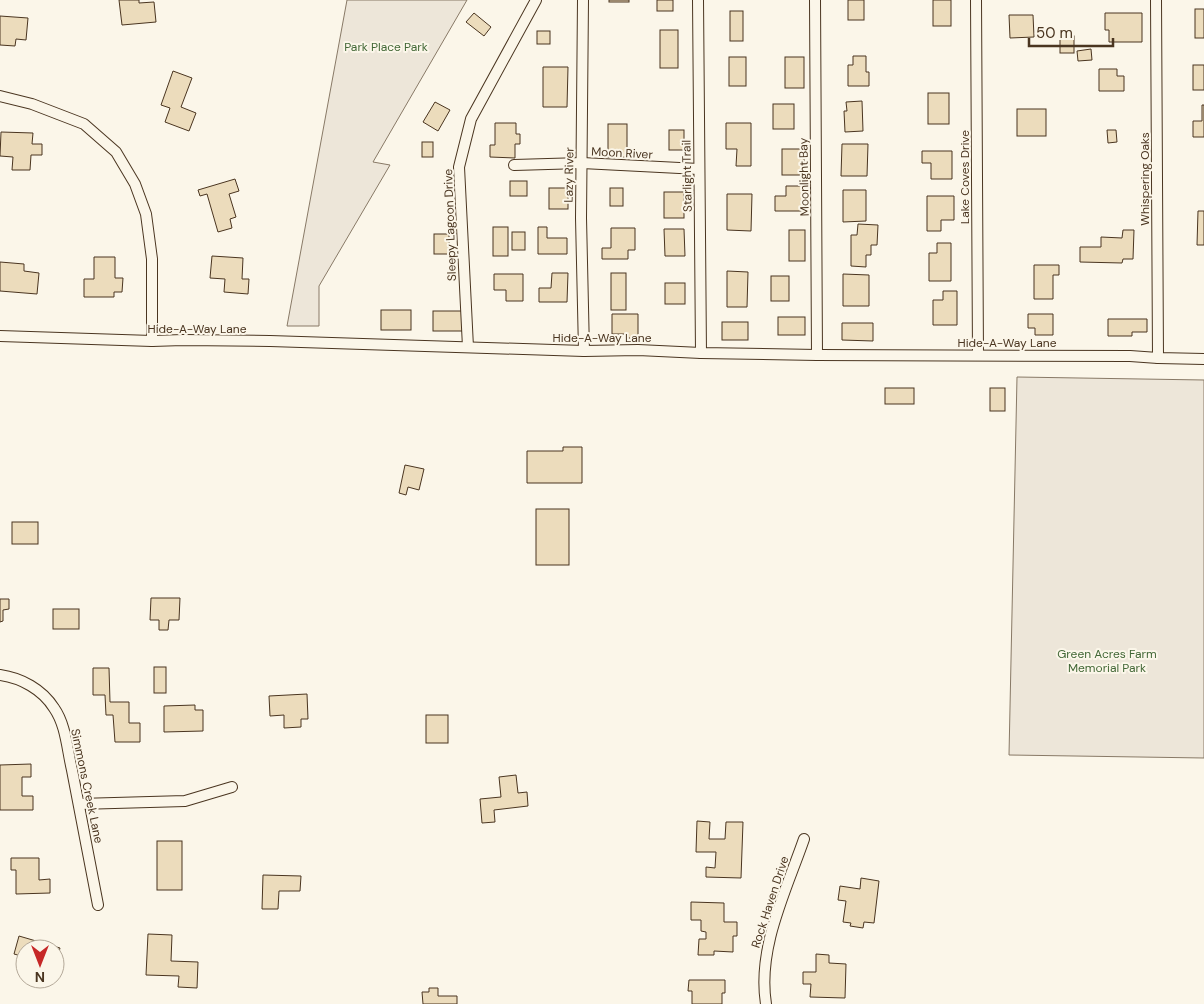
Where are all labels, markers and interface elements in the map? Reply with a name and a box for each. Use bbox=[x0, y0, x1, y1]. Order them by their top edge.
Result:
scale bar bbox=[1029, 15, 1113, 47]
text: 50 m bbox=[1036, 23, 1073, 43]
park label: Park Place Park bbox=[344, 39, 428, 55]
street label: Lake Coves Drive bbox=[957, 130, 973, 224]
street label: Whispering Oaks bbox=[1137, 132, 1153, 226]
street label: Moonlight Bay bbox=[795, 137, 813, 216]
street label: Starlight Trail bbox=[678, 140, 696, 212]
street label: Moon River bbox=[591, 143, 654, 163]
street label: Lazy River bbox=[561, 147, 577, 203]
street label: Sleepy Lagoon Drive bbox=[440, 168, 460, 281]
street label: Hide-A-Way Lane bbox=[148, 321, 247, 337]
street label: Hide-A-Way Lane bbox=[553, 330, 652, 346]
street label: Hide-A-Way Lane bbox=[958, 335, 1057, 351]
park label: Green Acres Farm Memorial Park bbox=[1057, 646, 1157, 676]
street label: Simmons Creek Lane bbox=[67, 727, 107, 845]
street label: Rock Haven Drive bbox=[748, 854, 792, 950]
north arrow bbox=[15, 939, 65, 989]
text: N bbox=[35, 968, 45, 986]

